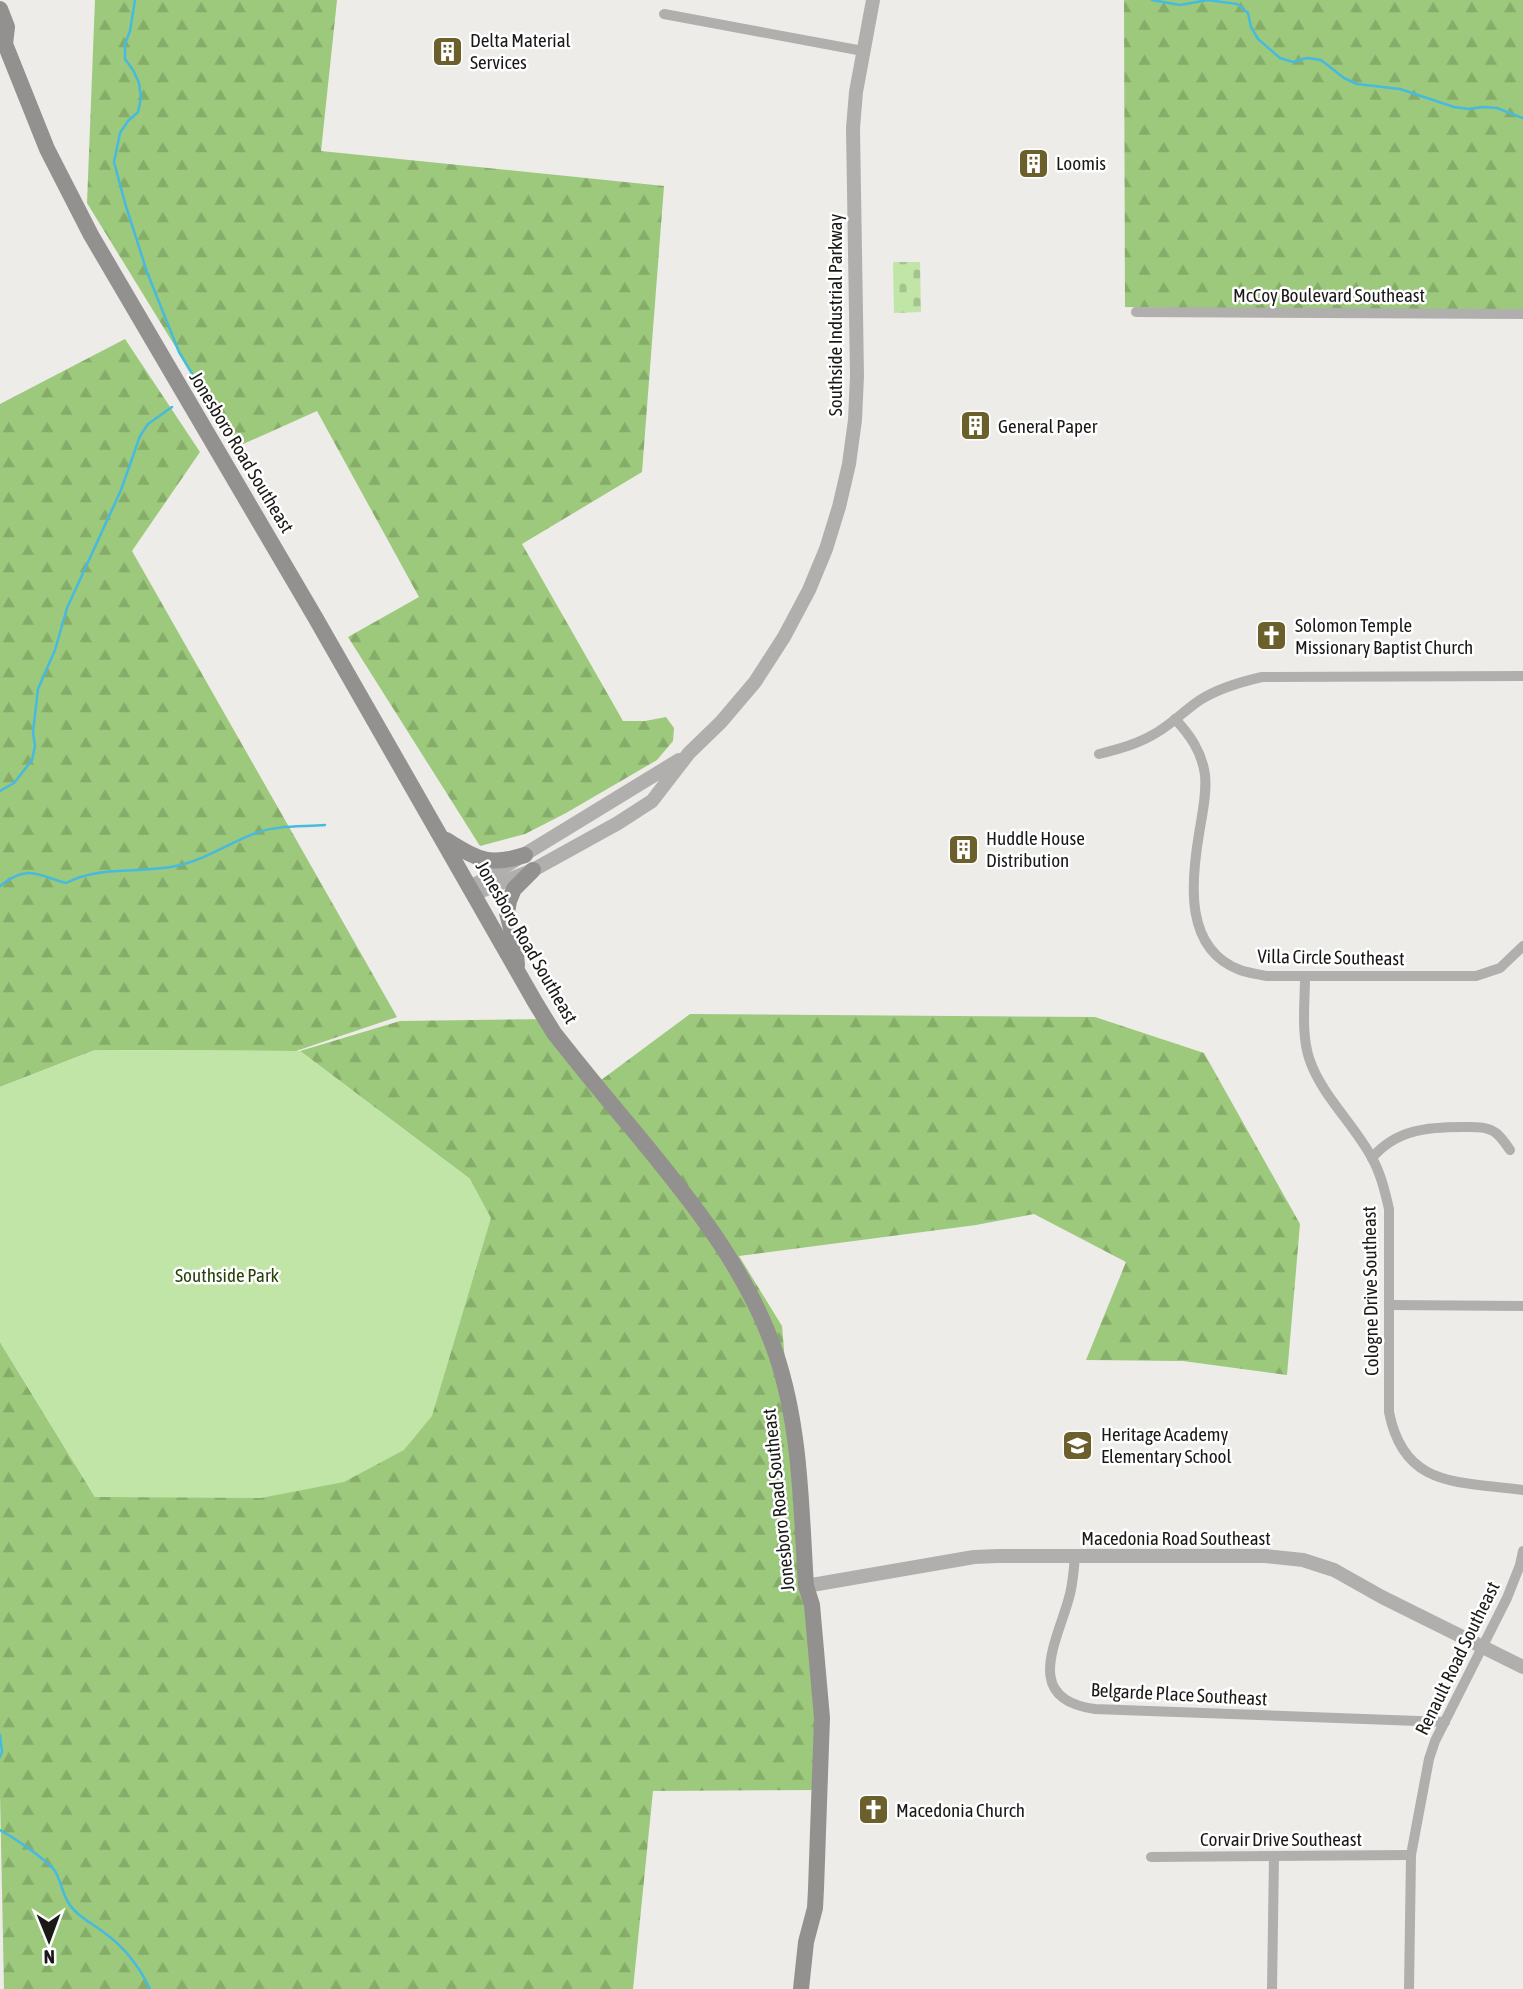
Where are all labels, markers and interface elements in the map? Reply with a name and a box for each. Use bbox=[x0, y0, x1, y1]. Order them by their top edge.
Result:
place label: Delta Material Services bbox=[470, 29, 571, 73]
building icon: Delta Material Services bbox=[430, 34, 464, 68]
building icon: Loomis bbox=[1016, 146, 1050, 180]
place label: Loomis bbox=[1056, 152, 1106, 174]
street label: Southside Industrial Parkway bbox=[824, 214, 846, 416]
street label: McCoy Boulevard Southeast bbox=[1233, 284, 1425, 306]
street label: Jonesboro Road Southeast bbox=[185, 368, 299, 536]
building icon: General Paper bbox=[958, 409, 992, 443]
place label: General Paper bbox=[998, 415, 1098, 437]
place label: Solomon Temple Missionary Baptist Church bbox=[1295, 614, 1473, 658]
church icon: Solomon Temple Missionary Baptist Church bbox=[1255, 619, 1289, 653]
place label: Huddle House Distribution bbox=[986, 827, 1085, 871]
building icon: Huddle House Distribution bbox=[946, 832, 980, 866]
street label: Jonesboro Road Southeast bbox=[471, 857, 583, 1027]
street label: Villa Circle Southeast bbox=[1257, 945, 1405, 969]
street label: Cologne Drive Southeast bbox=[1358, 1206, 1382, 1376]
park label: Southside Park bbox=[175, 1264, 280, 1286]
street label: Jonesboro Road Southeast bbox=[757, 1407, 799, 1593]
place label: Heritage Academy Elementary School bbox=[1101, 1423, 1232, 1467]
school or university icon: Heritage Academy Elementary School bbox=[1061, 1428, 1095, 1462]
street label: Macedonia Road Southeast bbox=[1081, 1527, 1271, 1549]
street label: Renault Road Southeast bbox=[1410, 1578, 1504, 1738]
street label: Belgarde Place Southeast bbox=[1090, 1678, 1268, 1710]
church icon: Macedonia Church bbox=[856, 1793, 890, 1827]
place label: Macedonia Church bbox=[896, 1799, 1025, 1821]
street label: Corvair Drive Southeast bbox=[1200, 1828, 1362, 1850]
north arrow bbox=[14, 1905, 84, 1975]
text: N bbox=[43, 1946, 55, 1968]

